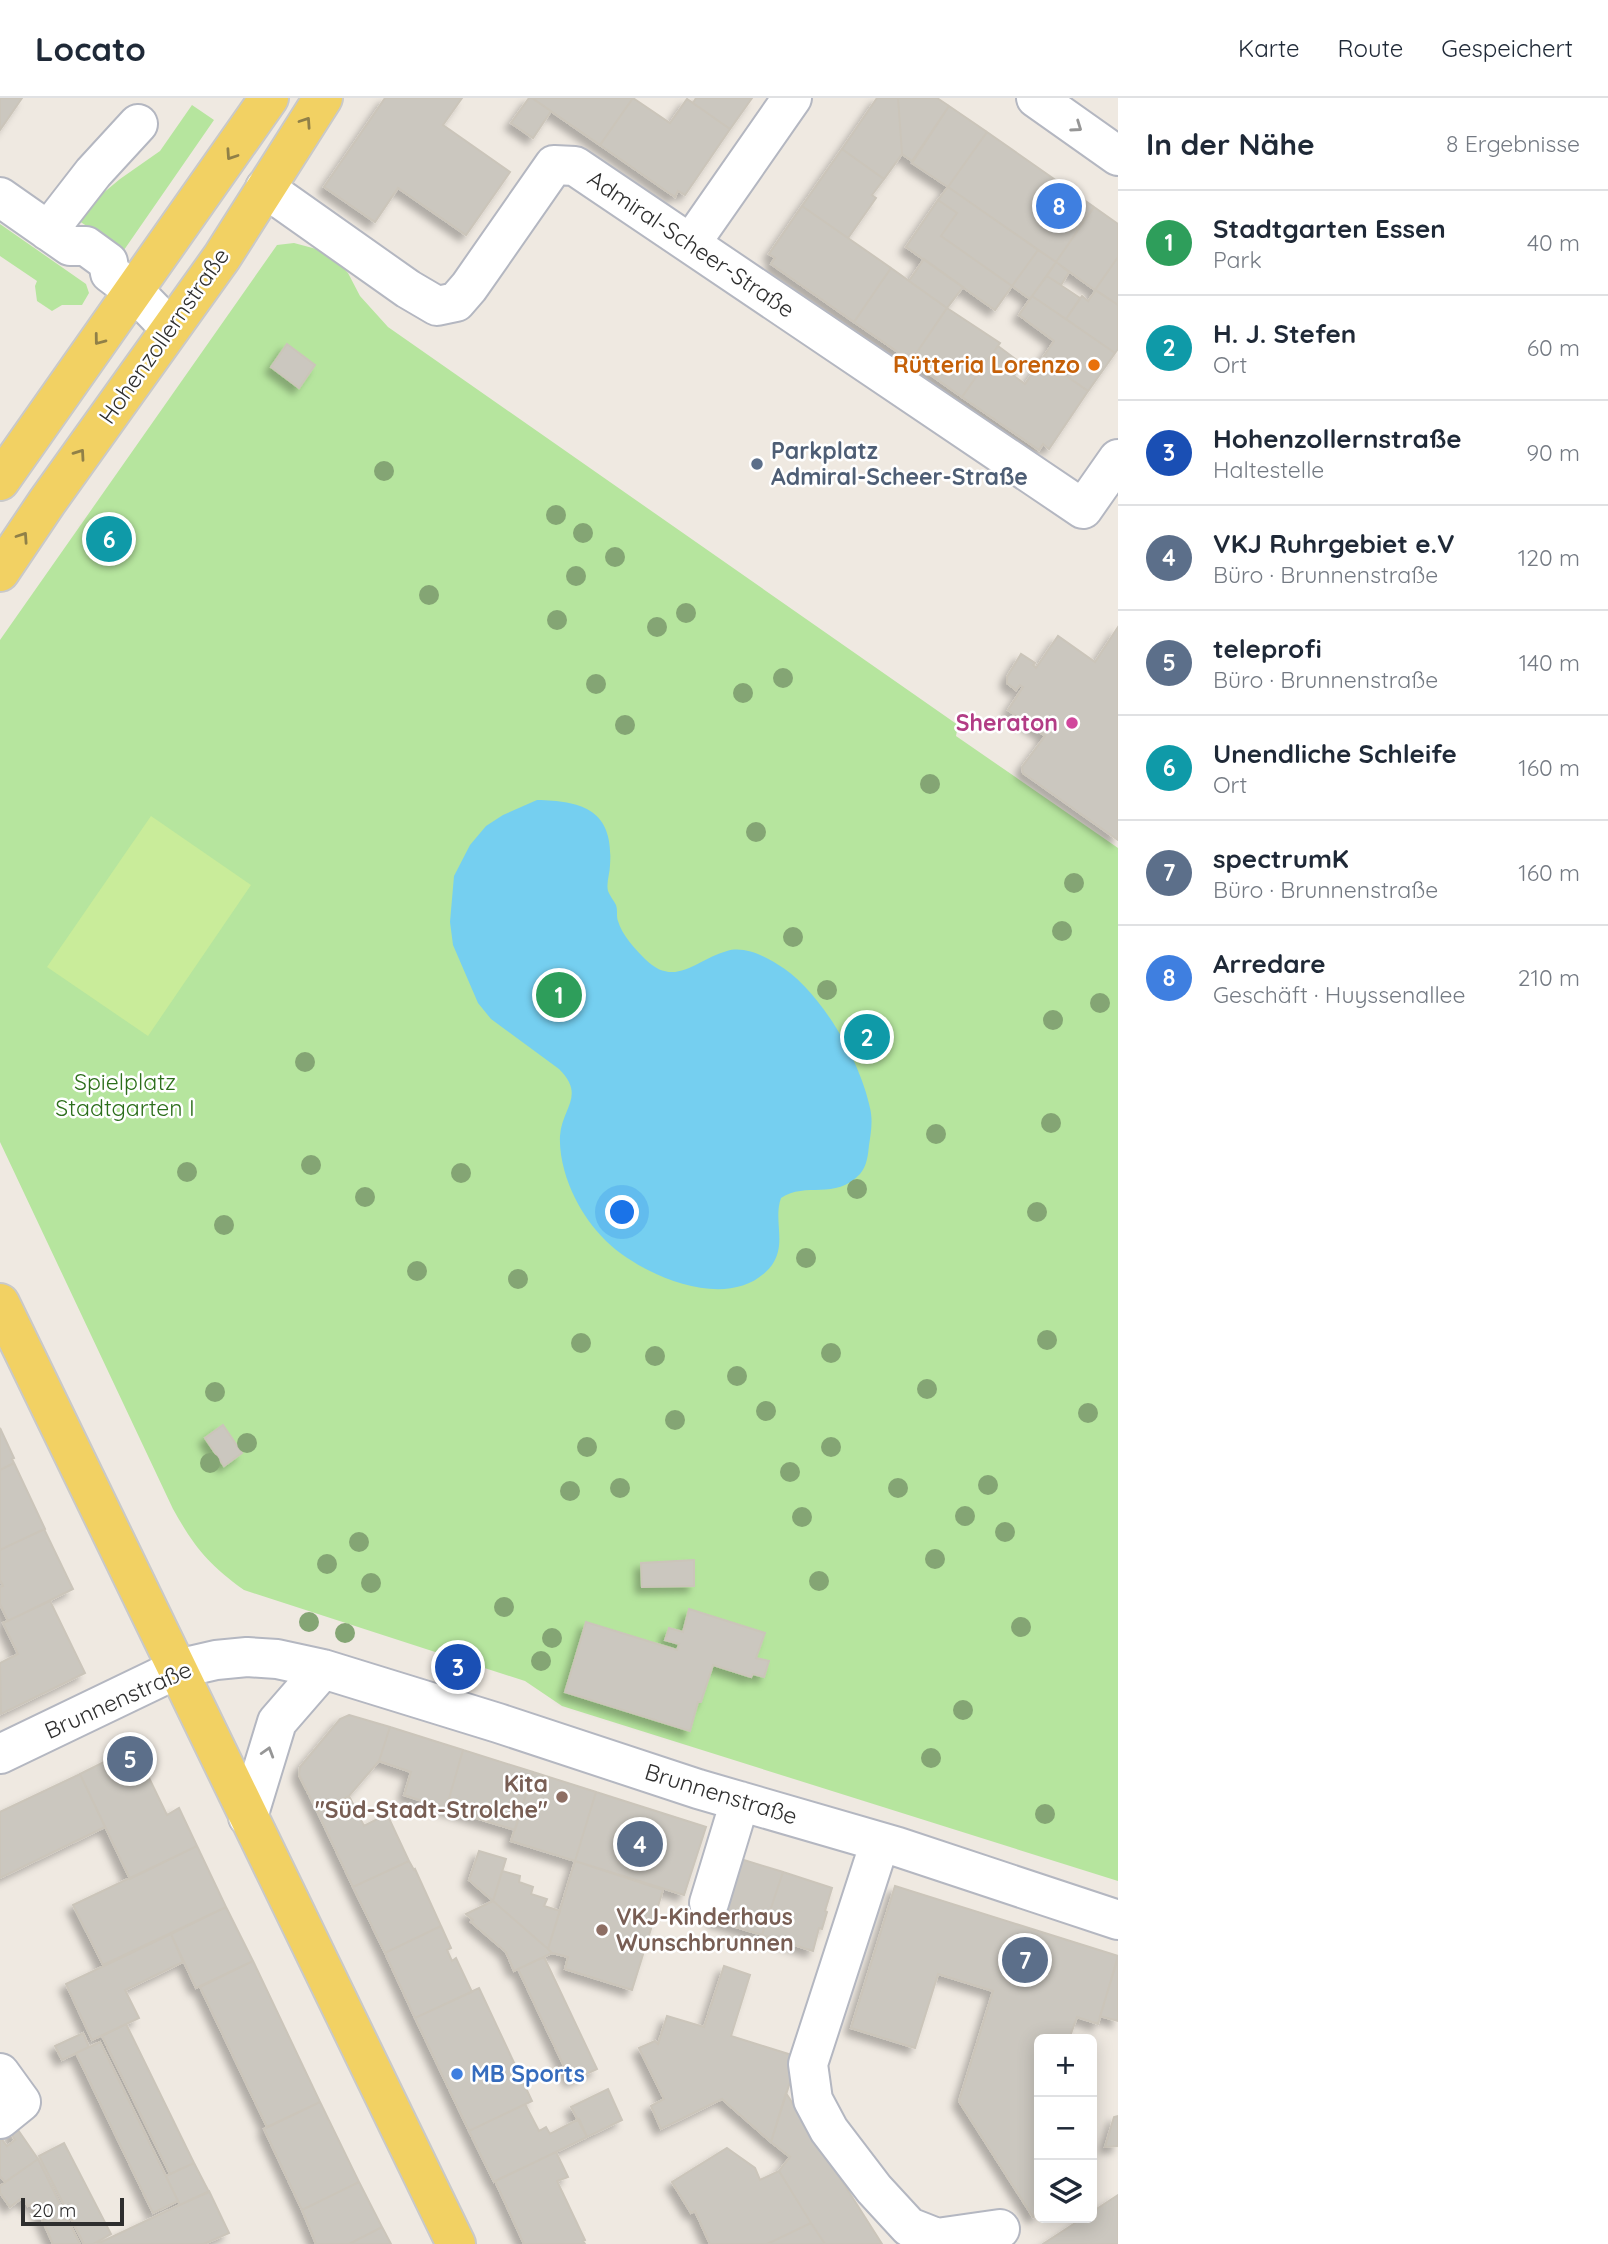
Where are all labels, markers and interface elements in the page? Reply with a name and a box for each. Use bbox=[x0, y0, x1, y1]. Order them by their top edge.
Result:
text: Locato bbox=[35, 28, 146, 69]
text: Karte bbox=[1238, 33, 1300, 63]
text: Route bbox=[1338, 33, 1403, 63]
text: Gespeichert bbox=[1441, 33, 1573, 63]
one-way arrow bbox=[298, 117, 311, 130]
one-way arrow bbox=[1069, 119, 1082, 131]
text: In der Nähe bbox=[1146, 125, 1315, 163]
text: 8 Ergebnisse bbox=[1446, 129, 1580, 158]
one-way arrow bbox=[226, 147, 239, 160]
street label: Admiral-Scheer-Straße bbox=[582, 164, 800, 324]
pin: 8 bbox=[1036, 180, 1082, 232]
text: Stadtgarten Essen bbox=[1213, 212, 1446, 245]
text: 1 bbox=[1165, 228, 1173, 257]
text: 40 m bbox=[1527, 228, 1580, 257]
street label: Hohenzollernstraße bbox=[92, 242, 235, 429]
text: Park bbox=[1213, 245, 1262, 274]
text: H. J. Stefen bbox=[1213, 317, 1356, 350]
one-way arrow bbox=[95, 332, 107, 345]
text: 2 bbox=[1162, 333, 1176, 362]
text: 60 m bbox=[1527, 333, 1580, 362]
place label: Rütteria Lorenzo bbox=[893, 350, 1080, 379]
text: Ort bbox=[1213, 350, 1247, 379]
marker: Rütteria Lorenzo bbox=[1086, 357, 1102, 373]
text: Hohenzollernstraße bbox=[1213, 422, 1462, 455]
place label: Parkplatz Admiral-Scheer-Straße bbox=[771, 436, 1028, 491]
text: 3 bbox=[1163, 438, 1175, 467]
text: 90 m bbox=[1526, 438, 1580, 467]
one-way arrow bbox=[72, 449, 84, 462]
text: Haltestelle bbox=[1213, 455, 1324, 484]
marker: Parkplatz Admiral-Scheer-Straße bbox=[749, 456, 765, 472]
pin: 6 bbox=[86, 513, 132, 565]
text: VKJ Ruhrgebiet e.V bbox=[1213, 527, 1455, 560]
one-way arrow bbox=[15, 531, 28, 544]
text: 4 bbox=[1162, 543, 1176, 572]
text: 120 m bbox=[1518, 543, 1580, 572]
text: Büro · Brunnenstraße bbox=[1213, 560, 1438, 589]
text: teleprofi bbox=[1213, 632, 1322, 665]
text: 5 bbox=[1162, 648, 1176, 677]
text: 140 m bbox=[1519, 648, 1580, 677]
text: Büro · Brunnenstraße bbox=[1213, 665, 1438, 694]
place label: Sheraton bbox=[956, 708, 1058, 737]
marker: Sheraton bbox=[1064, 715, 1080, 731]
text: Unendliche Schleife bbox=[1213, 737, 1457, 770]
text: 6 bbox=[1163, 753, 1175, 782]
text: 160 m bbox=[1518, 753, 1580, 782]
text: Ort bbox=[1213, 770, 1247, 799]
text: spectrumK bbox=[1213, 842, 1349, 875]
text: 7 bbox=[1163, 858, 1175, 887]
text: 160 m bbox=[1518, 858, 1580, 887]
text: Büro · Brunnenstraße bbox=[1213, 875, 1438, 904]
text: Arredare bbox=[1213, 947, 1326, 980]
text: 8 bbox=[1163, 963, 1175, 992]
text: 210 m bbox=[1518, 963, 1580, 992]
pin: 1 bbox=[536, 969, 582, 1021]
text: Geschäft · Huyssenallee bbox=[1213, 980, 1466, 1009]
pin: 2 bbox=[844, 1011, 890, 1063]
park label: Spielplatz Stadtgarten I bbox=[55, 1067, 195, 1122]
your location bbox=[605, 1195, 639, 1229]
pin: 3 bbox=[435, 1641, 481, 1693]
street label: Brunnenstraße bbox=[40, 1654, 196, 1745]
pin: 5 bbox=[107, 1733, 153, 1785]
one-way arrow bbox=[259, 1746, 274, 1758]
street label: Brunnenstraße bbox=[641, 1757, 801, 1830]
place label: Kita "Süd-Stadt-Strolche" bbox=[315, 1769, 548, 1824]
marker: Kita "Süd-Stadt-Strolche" bbox=[554, 1789, 570, 1805]
pin: 4 bbox=[617, 1818, 663, 1870]
place label: VKJ-Kinderhaus Wunschbrunnen bbox=[616, 1902, 794, 1957]
marker: VKJ-Kinderhaus Wunschbrunnen bbox=[594, 1922, 610, 1938]
pin: 7 bbox=[1002, 1934, 1048, 1986]
map controls bbox=[1034, 2034, 1097, 2223]
button: + bbox=[1034, 2034, 1097, 2097]
place label: MB Sports bbox=[471, 2059, 585, 2088]
marker: MB Sports bbox=[449, 2066, 465, 2082]
button: − bbox=[1034, 2097, 1097, 2160]
button: layers bbox=[1034, 2160, 1097, 2223]
scale bar bbox=[21, 2195, 124, 2227]
text: 20 m bbox=[32, 2198, 76, 2222]

